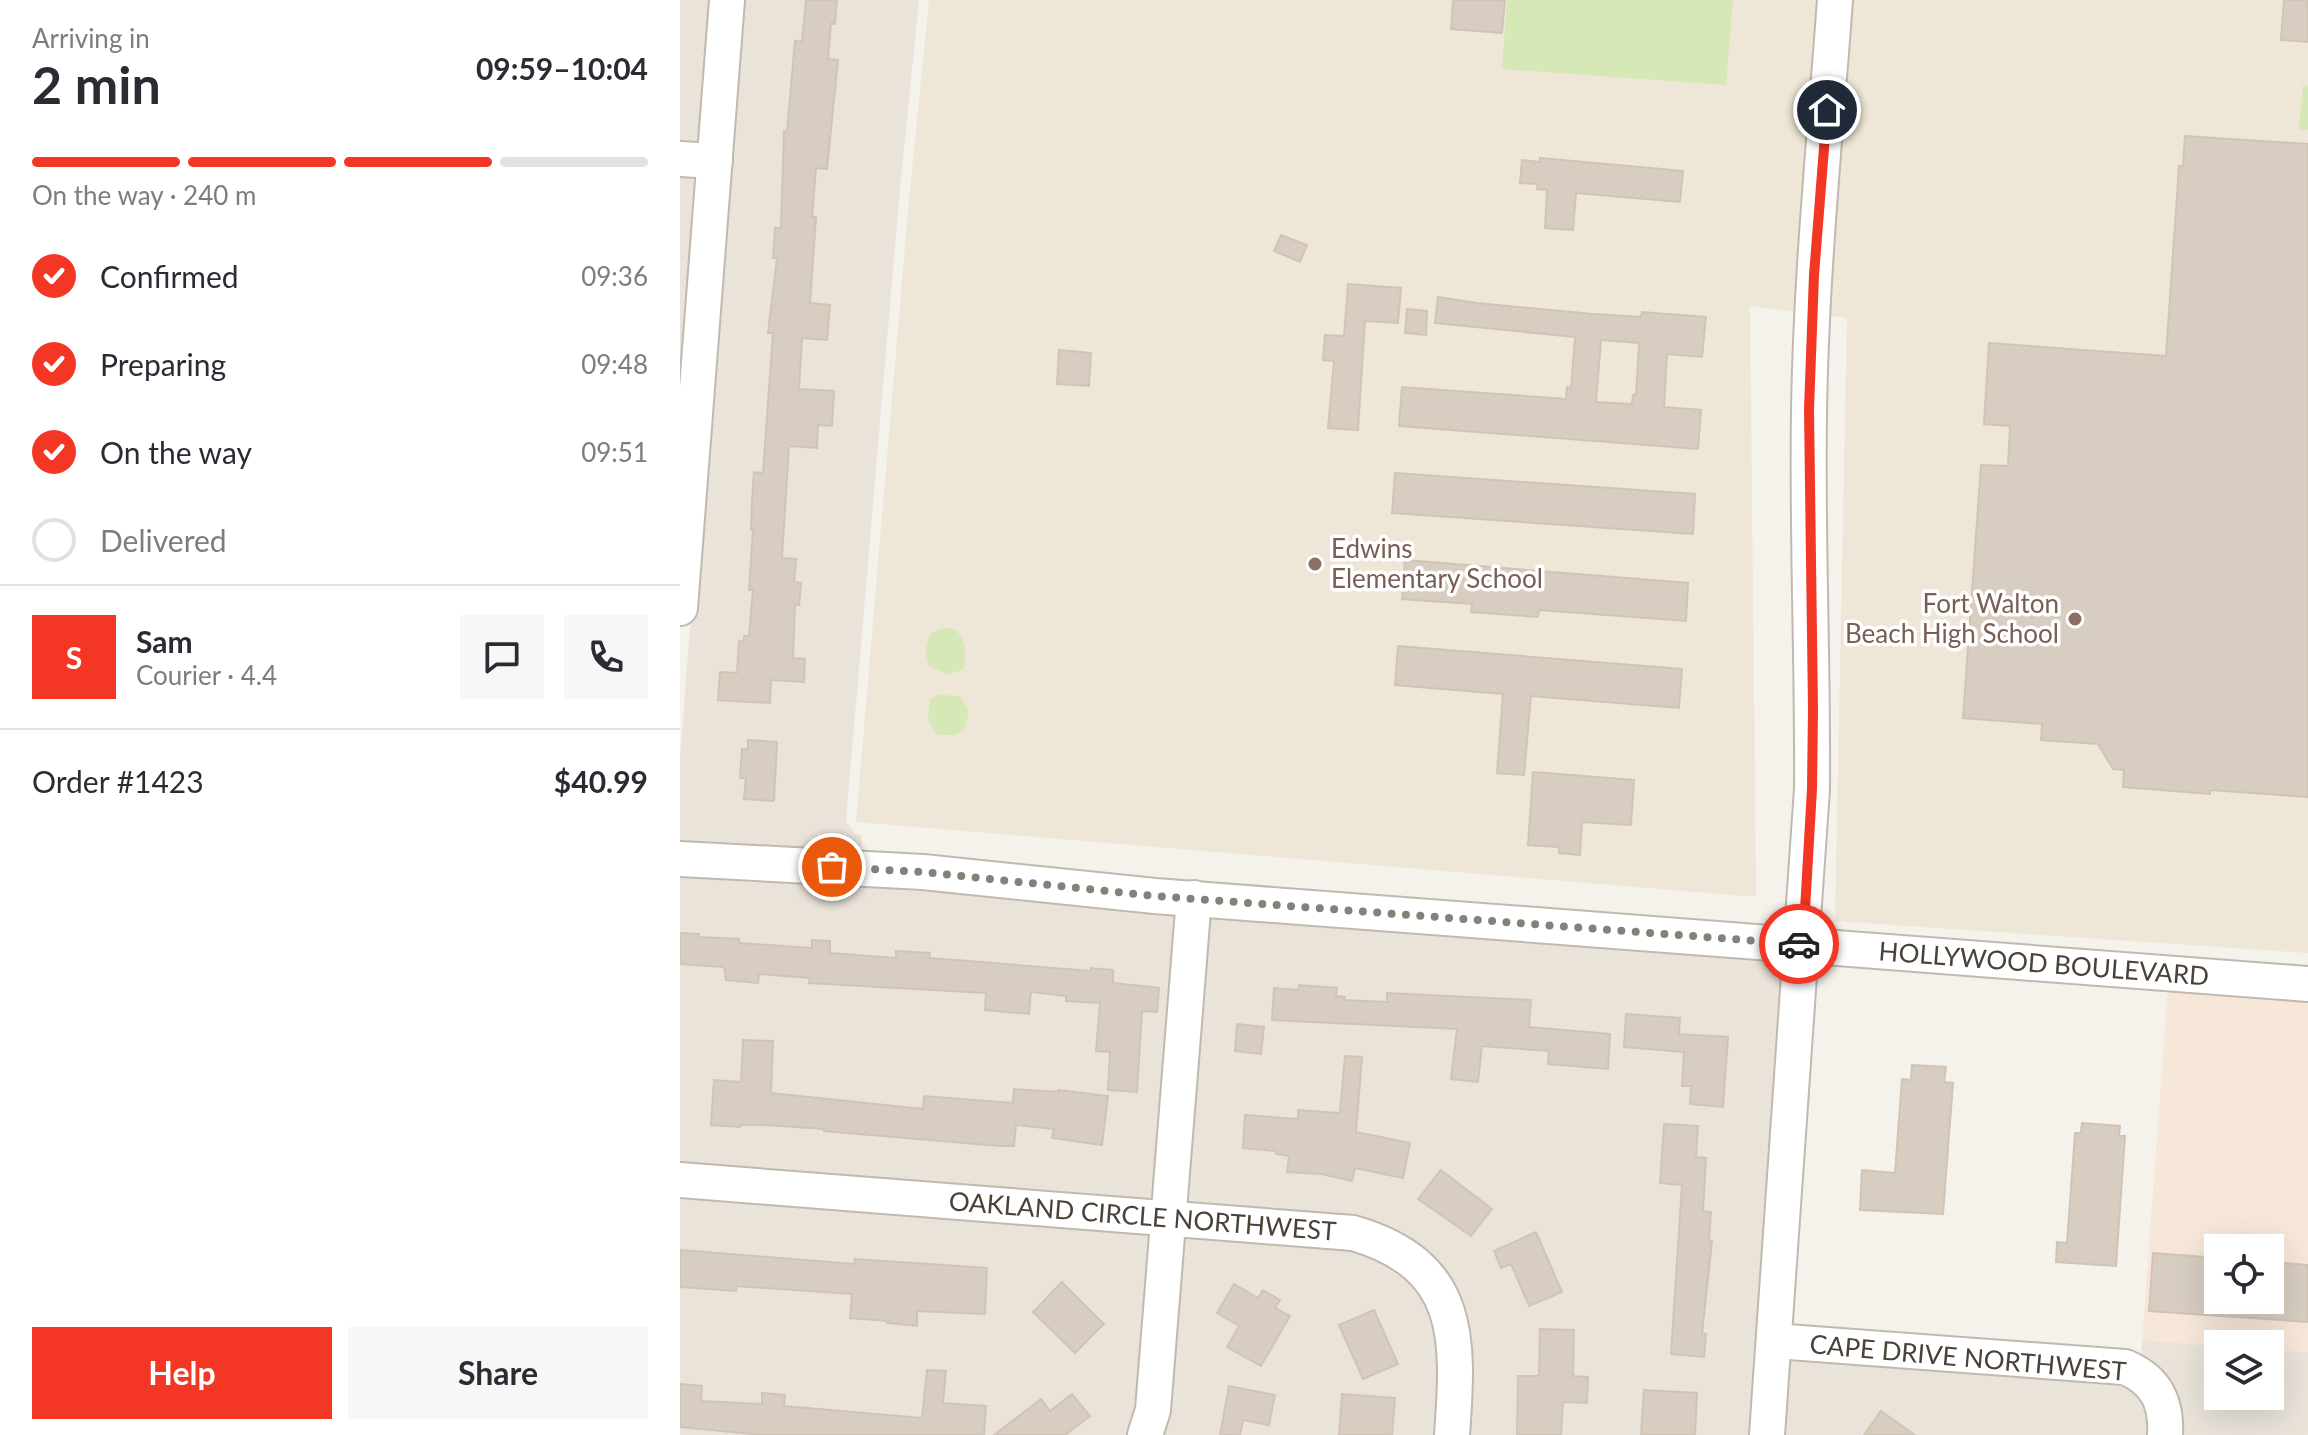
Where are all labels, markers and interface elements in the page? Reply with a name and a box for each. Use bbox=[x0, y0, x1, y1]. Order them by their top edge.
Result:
text: Arriving in bbox=[32, 22, 150, 54]
text: 09:59–10:04 bbox=[476, 50, 648, 86]
text: 2 min bbox=[32, 53, 161, 115]
pin bbox=[1793, 76, 1861, 144]
icon: home bbox=[1805, 88, 1849, 132]
text: On the way · 240 m bbox=[32, 179, 256, 211]
icon: check bbox=[32, 254, 76, 298]
text: Confirmed bbox=[100, 258, 239, 294]
text: 09:36 bbox=[581, 260, 648, 292]
icon: check bbox=[32, 342, 76, 386]
text: Preparing bbox=[100, 346, 226, 382]
text: 09:48 bbox=[581, 348, 648, 380]
icon: check bbox=[32, 430, 76, 474]
text: On the way bbox=[100, 434, 252, 470]
text: 09:51 bbox=[581, 436, 648, 468]
text: Delivered bbox=[100, 522, 227, 558]
place label: Edwins Elementary School bbox=[1331, 532, 1543, 594]
marker: Edwins Elementary School bbox=[1306, 555, 1324, 573]
place label: Fort Walton Beach High School bbox=[1845, 587, 2059, 649]
marker: Fort Walton Beach High School bbox=[2066, 610, 2084, 628]
button: chat bbox=[460, 615, 544, 699]
button: phone bbox=[564, 615, 648, 699]
text: Sam bbox=[136, 623, 193, 659]
text: S bbox=[66, 639, 82, 675]
text: Courier · 4.4 bbox=[136, 659, 277, 691]
text: Order #1423 bbox=[32, 763, 204, 799]
text: $40.99 bbox=[554, 763, 648, 799]
pin bbox=[798, 833, 866, 901]
icon: bag bbox=[810, 845, 854, 889]
courier bbox=[1759, 904, 1839, 984]
icon: car bbox=[1777, 922, 1821, 966]
street label: HOLLYWOOD BOULEVARD bbox=[1878, 934, 2210, 991]
street label: OAKLAND CIRCLE NORTHWEST bbox=[948, 1184, 1338, 1247]
map controls bbox=[2204, 1234, 2284, 1410]
button: locate bbox=[2204, 1234, 2284, 1314]
button: Help bbox=[32, 1327, 332, 1419]
button: Share bbox=[348, 1327, 648, 1419]
street label: CAPE DRIVE NORTHWEST bbox=[1808, 1327, 2128, 1387]
button: layers bbox=[2204, 1330, 2284, 1410]

